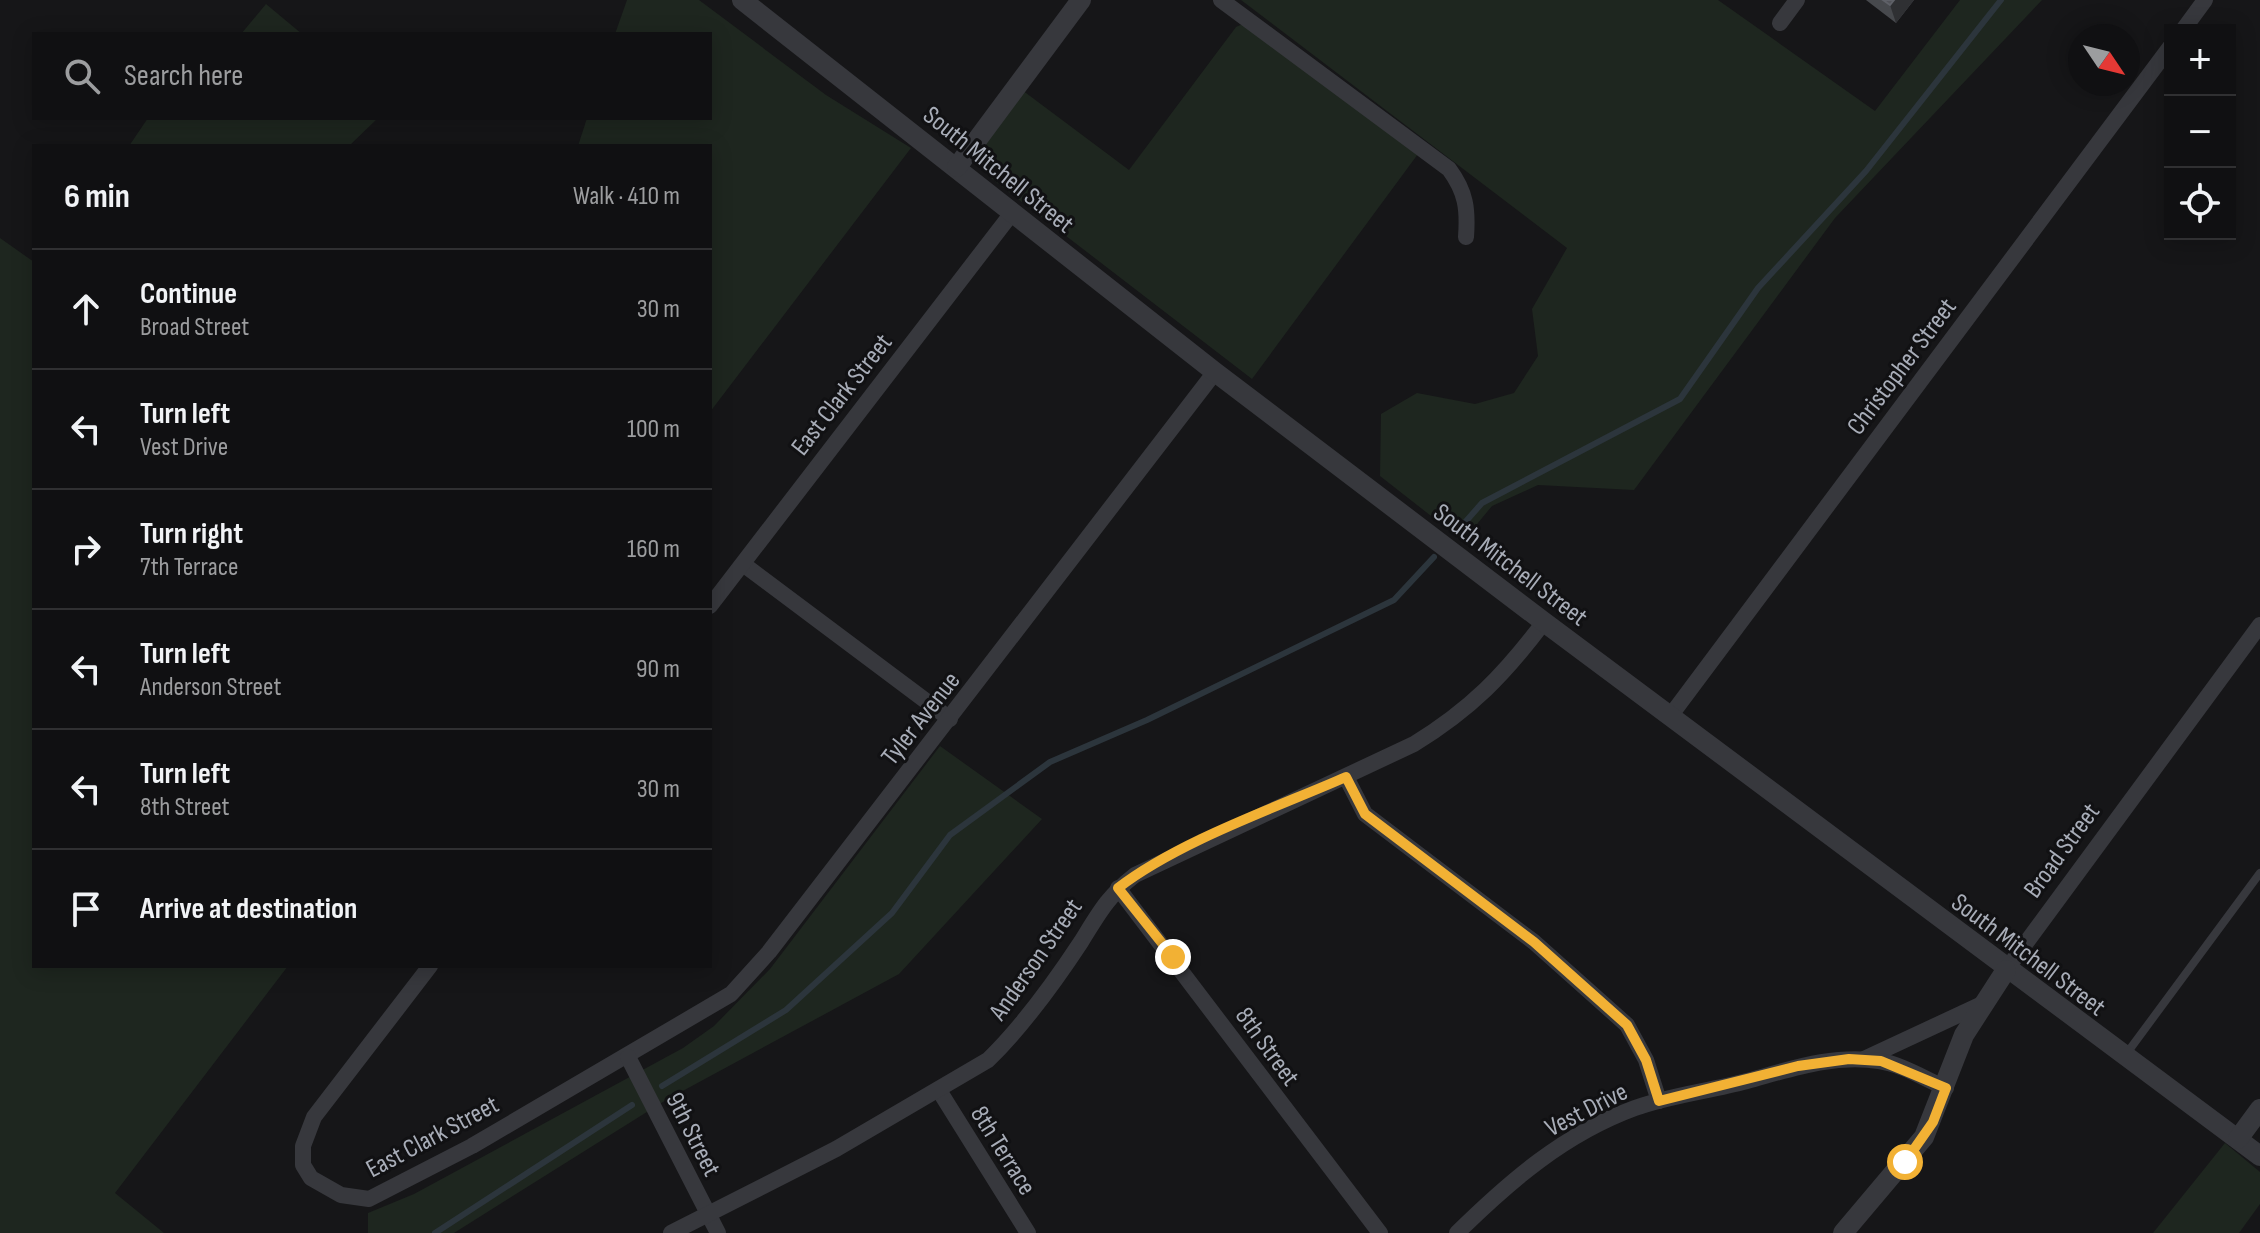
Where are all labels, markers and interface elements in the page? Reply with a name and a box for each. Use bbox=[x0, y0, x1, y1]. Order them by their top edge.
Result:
north arrow bbox=[2068, 24, 2140, 96]
map controls bbox=[2164, 24, 2236, 240]
button: + bbox=[2164, 24, 2236, 96]
search box bbox=[32, 32, 712, 120]
icon: search bbox=[60, 54, 104, 98]
text: Search here bbox=[124, 58, 243, 94]
button: − bbox=[2164, 96, 2236, 168]
street label: South Mitchell Street bbox=[917, 100, 1080, 240]
button: locate bbox=[2164, 168, 2236, 240]
text: 6 min bbox=[64, 176, 130, 217]
text: Walk · 410 m bbox=[573, 181, 680, 212]
text: Continue bbox=[140, 276, 237, 312]
icon: ahead bbox=[64, 287, 108, 331]
street label: Christopher Street bbox=[1841, 293, 1964, 441]
text: 30 m bbox=[637, 294, 680, 325]
text: Broad Street bbox=[140, 312, 249, 343]
street label: East Clark Street bbox=[785, 328, 899, 462]
text: Turn left bbox=[140, 396, 230, 432]
icon: left bbox=[64, 407, 108, 451]
text: 100 m bbox=[627, 414, 680, 445]
text: Vest Drive bbox=[140, 432, 228, 463]
street label: South Mitchell Street bbox=[1427, 497, 1593, 633]
text: Turn right bbox=[140, 516, 243, 552]
icon: right bbox=[64, 527, 108, 571]
text: 160 m bbox=[627, 534, 680, 565]
text: 7th Terrace bbox=[140, 552, 238, 583]
text: Turn left bbox=[140, 636, 230, 672]
icon: left bbox=[64, 647, 108, 691]
text: 90 m bbox=[636, 654, 680, 685]
street label: Tyler Avenue bbox=[875, 666, 967, 772]
text: Anderson Street bbox=[140, 672, 281, 703]
text: Turn left bbox=[140, 756, 230, 792]
icon: left bbox=[64, 767, 108, 811]
text: 30 m bbox=[637, 774, 680, 805]
text: 8th Street bbox=[140, 792, 229, 823]
street label: Broad Street bbox=[2018, 798, 2107, 904]
icon: arrive bbox=[64, 887, 108, 931]
street label: South Mitchell Street bbox=[1945, 887, 2111, 1023]
text: Arrive at destination bbox=[140, 891, 357, 927]
street label: Anderson Street bbox=[982, 893, 1090, 1027]
route end bbox=[1155, 939, 1191, 975]
street label: 8th Street bbox=[1228, 1002, 1306, 1092]
street label: Vest Drive bbox=[1540, 1077, 1633, 1144]
street label: 9th Street bbox=[658, 1088, 727, 1182]
street label: East Clark Street bbox=[361, 1089, 504, 1185]
street label: 8th Terrace bbox=[963, 1101, 1042, 1201]
route start bbox=[1887, 1144, 1923, 1180]

